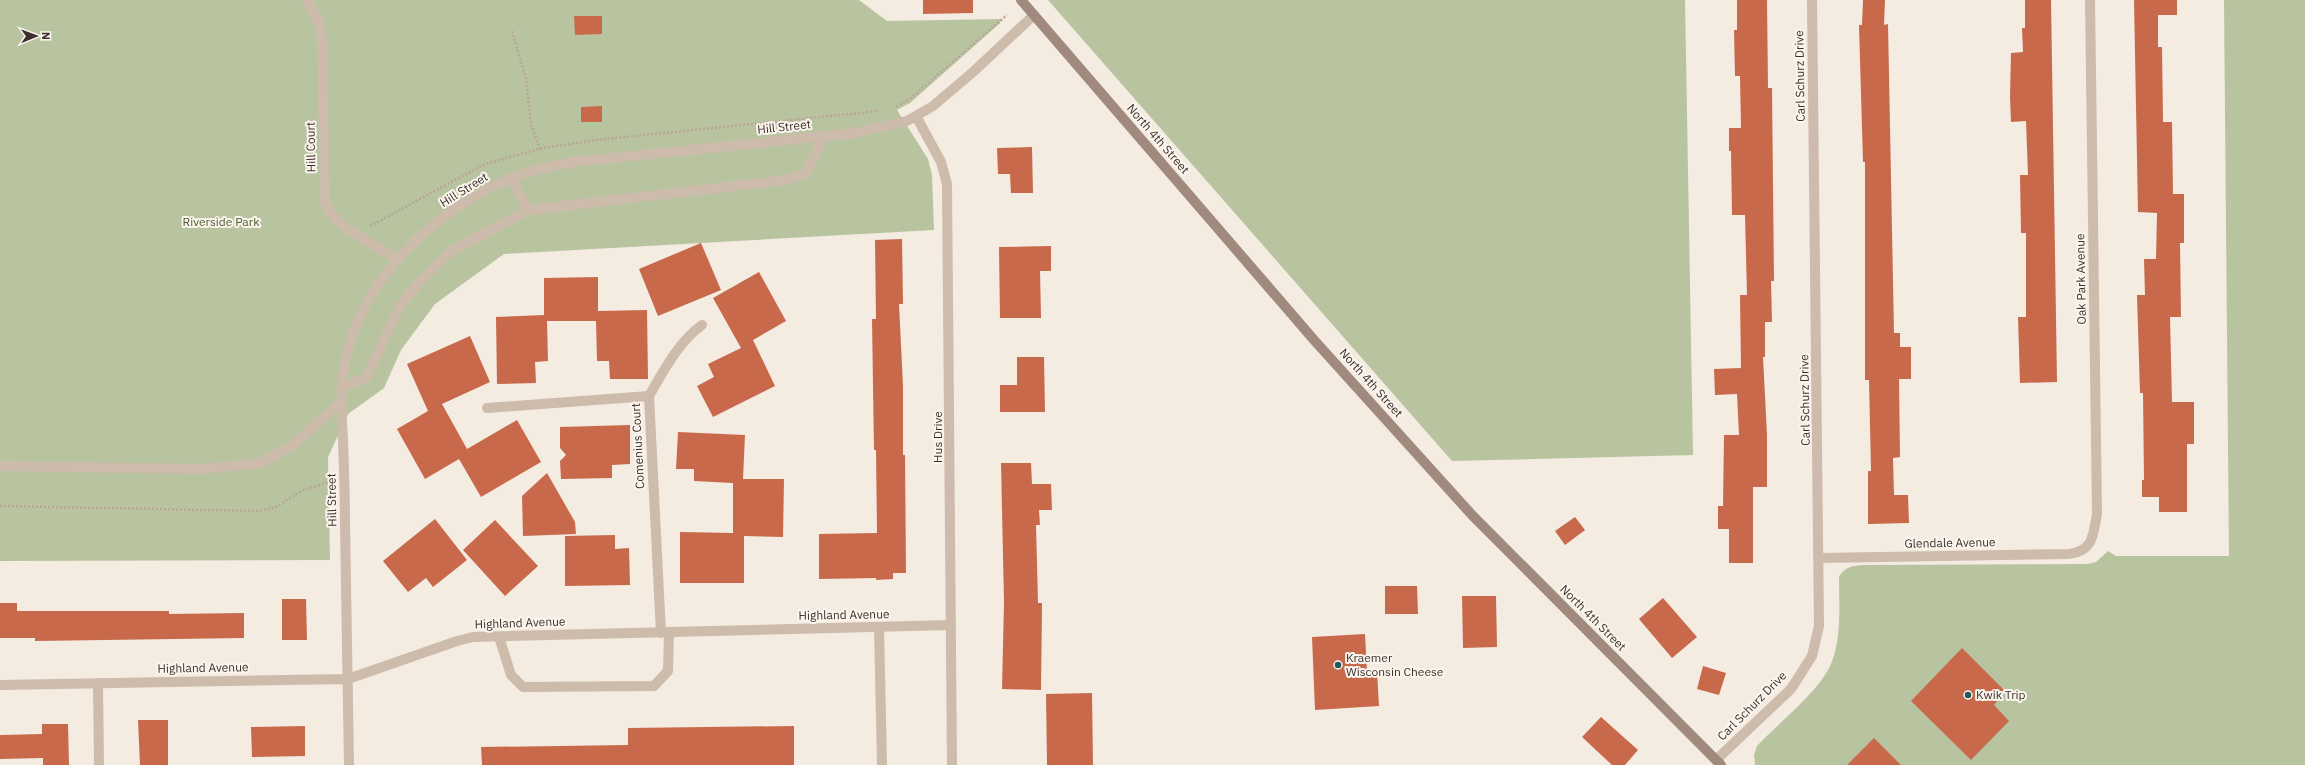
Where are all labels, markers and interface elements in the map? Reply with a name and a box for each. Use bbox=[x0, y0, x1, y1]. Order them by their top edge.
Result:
north arrow bbox=[16, 16, 56, 56]
street label: Carl Schurz Drive bbox=[1791, 30, 1808, 122]
text: N bbox=[39, 32, 53, 40]
street label: North 4th Street bbox=[1124, 101, 1193, 177]
street label: Hill Street bbox=[756, 116, 811, 137]
street label: Hill Court bbox=[303, 122, 318, 172]
street label: Hill Street bbox=[437, 169, 490, 210]
park label: Riverside Park bbox=[183, 214, 260, 229]
street label: Oak Park Avenue bbox=[2072, 233, 2089, 325]
street label: North 4th Street bbox=[1337, 345, 1406, 420]
street label: Carl Schurz Drive bbox=[1796, 354, 1813, 446]
street label: Comenius Court bbox=[628, 403, 647, 489]
street label: Hus Drive bbox=[930, 411, 945, 463]
street label: Hill Street bbox=[324, 473, 339, 527]
street label: Glendale Avenue bbox=[1904, 534, 1996, 551]
street label: North 4th Street bbox=[1557, 581, 1630, 654]
street label: Highland Avenue bbox=[798, 606, 890, 623]
street label: Highland Avenue bbox=[474, 613, 566, 632]
place label: Kraemer Wisconsin Cheese bbox=[1346, 650, 1444, 679]
street label: Highland Avenue bbox=[157, 659, 249, 676]
marker: Kraemer Wisconsin Cheese bbox=[1333, 660, 1343, 670]
street label: Carl Schurz Drive bbox=[1714, 668, 1790, 743]
place label: Kwik Trip bbox=[1976, 687, 2026, 702]
marker: Kwik Trip bbox=[1963, 690, 1973, 700]

